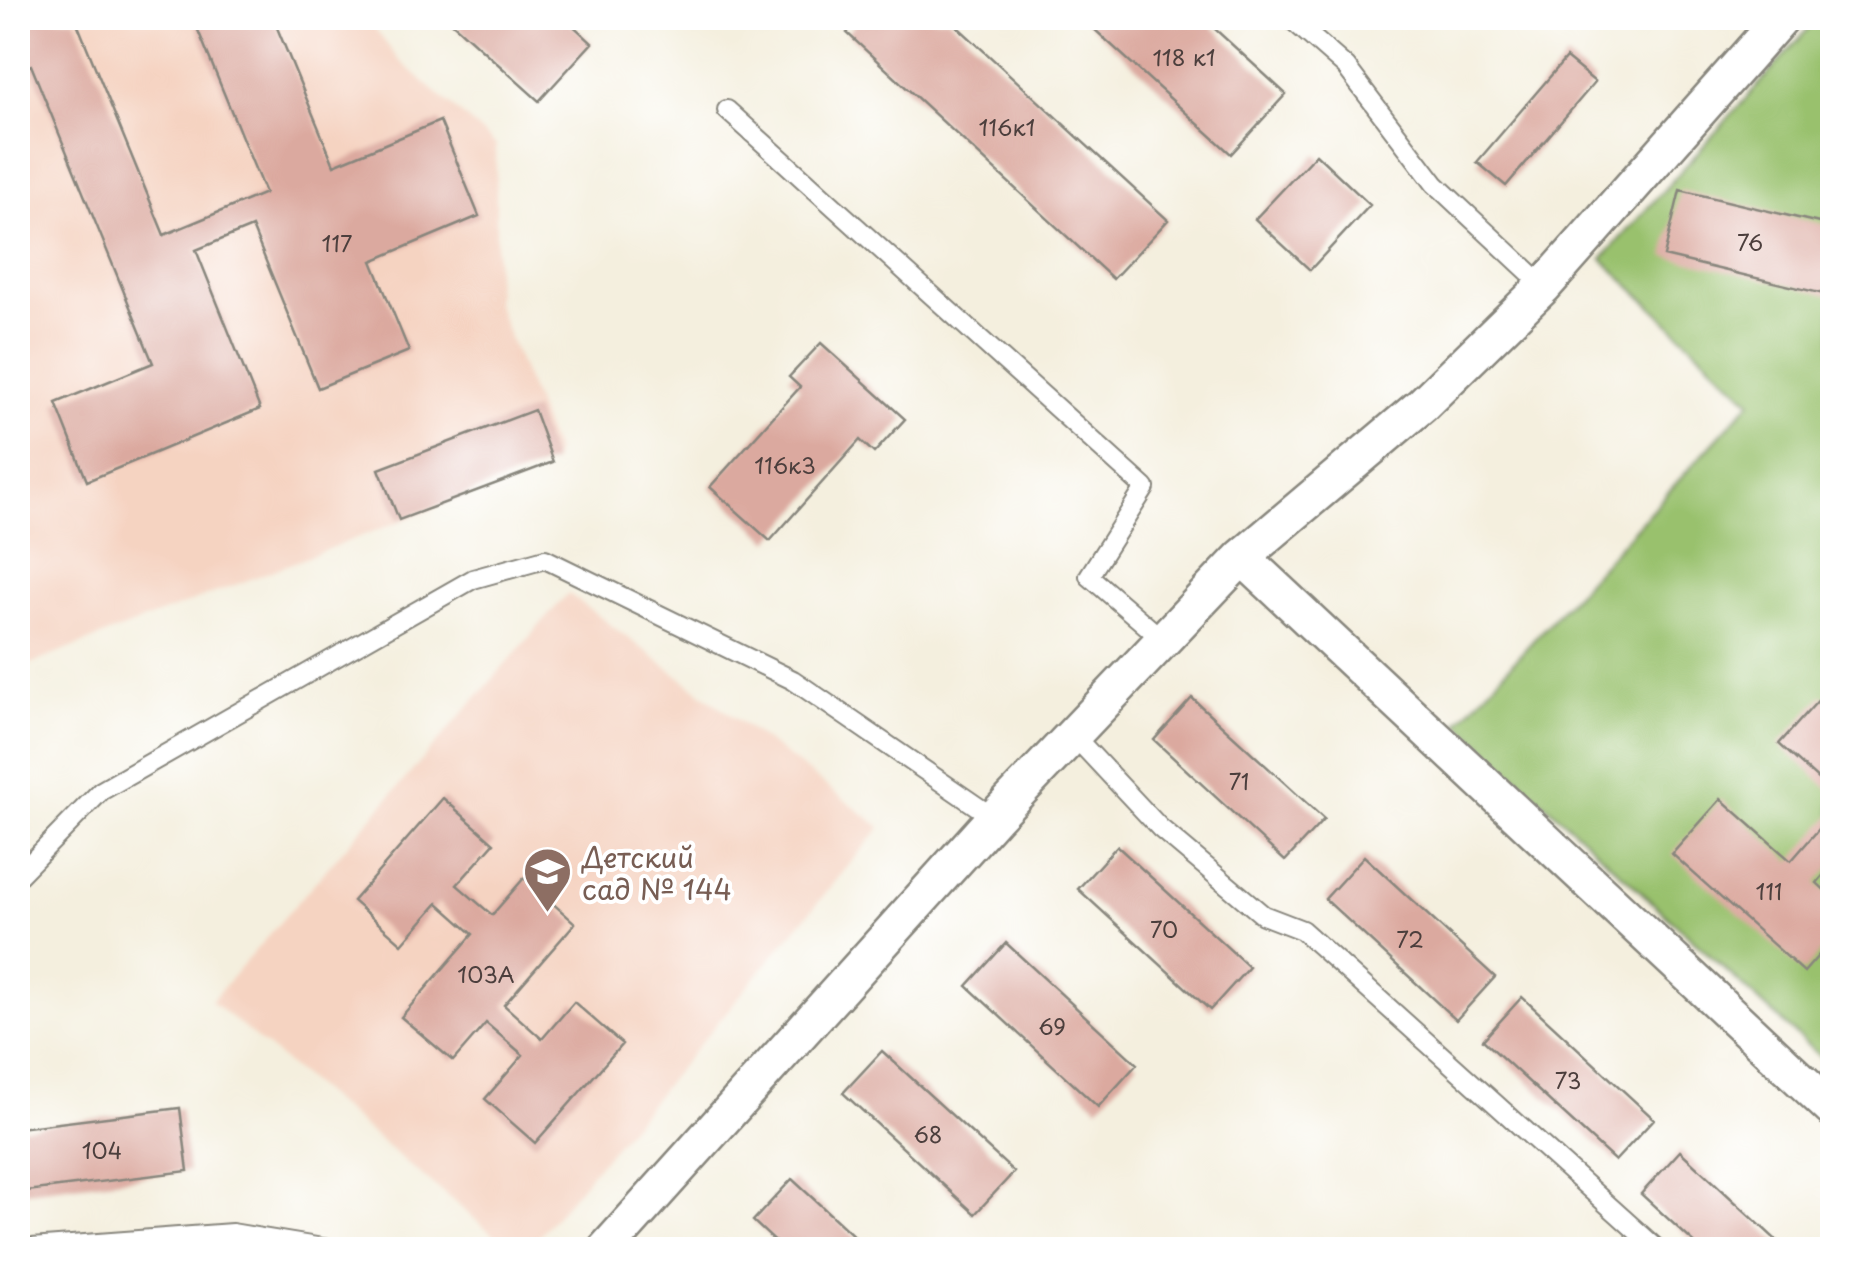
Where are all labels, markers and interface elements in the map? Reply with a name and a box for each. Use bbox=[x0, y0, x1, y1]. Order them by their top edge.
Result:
house number: 118 к1 bbox=[1152, 40, 1216, 73]
house number: 116к1 bbox=[979, 110, 1035, 143]
house number: 76 bbox=[1737, 225, 1763, 258]
house number: 117 bbox=[322, 226, 352, 259]
house number: 116к3 bbox=[754, 448, 816, 481]
house number: 71 bbox=[1229, 764, 1249, 797]
place label: Детский сад № 144 bbox=[581, 835, 732, 910]
school or university icon: Детский сад № 144 bbox=[521, 846, 573, 914]
house number: 111 bbox=[1756, 874, 1782, 907]
house number: 70 bbox=[1150, 912, 1178, 945]
house number: 72 bbox=[1396, 922, 1424, 955]
house number: 103А bbox=[457, 957, 515, 990]
house number: 69 bbox=[1038, 1009, 1066, 1042]
house number: 73 bbox=[1555, 1063, 1581, 1096]
house number: 68 bbox=[914, 1117, 942, 1150]
house number: 104 bbox=[82, 1133, 122, 1166]

